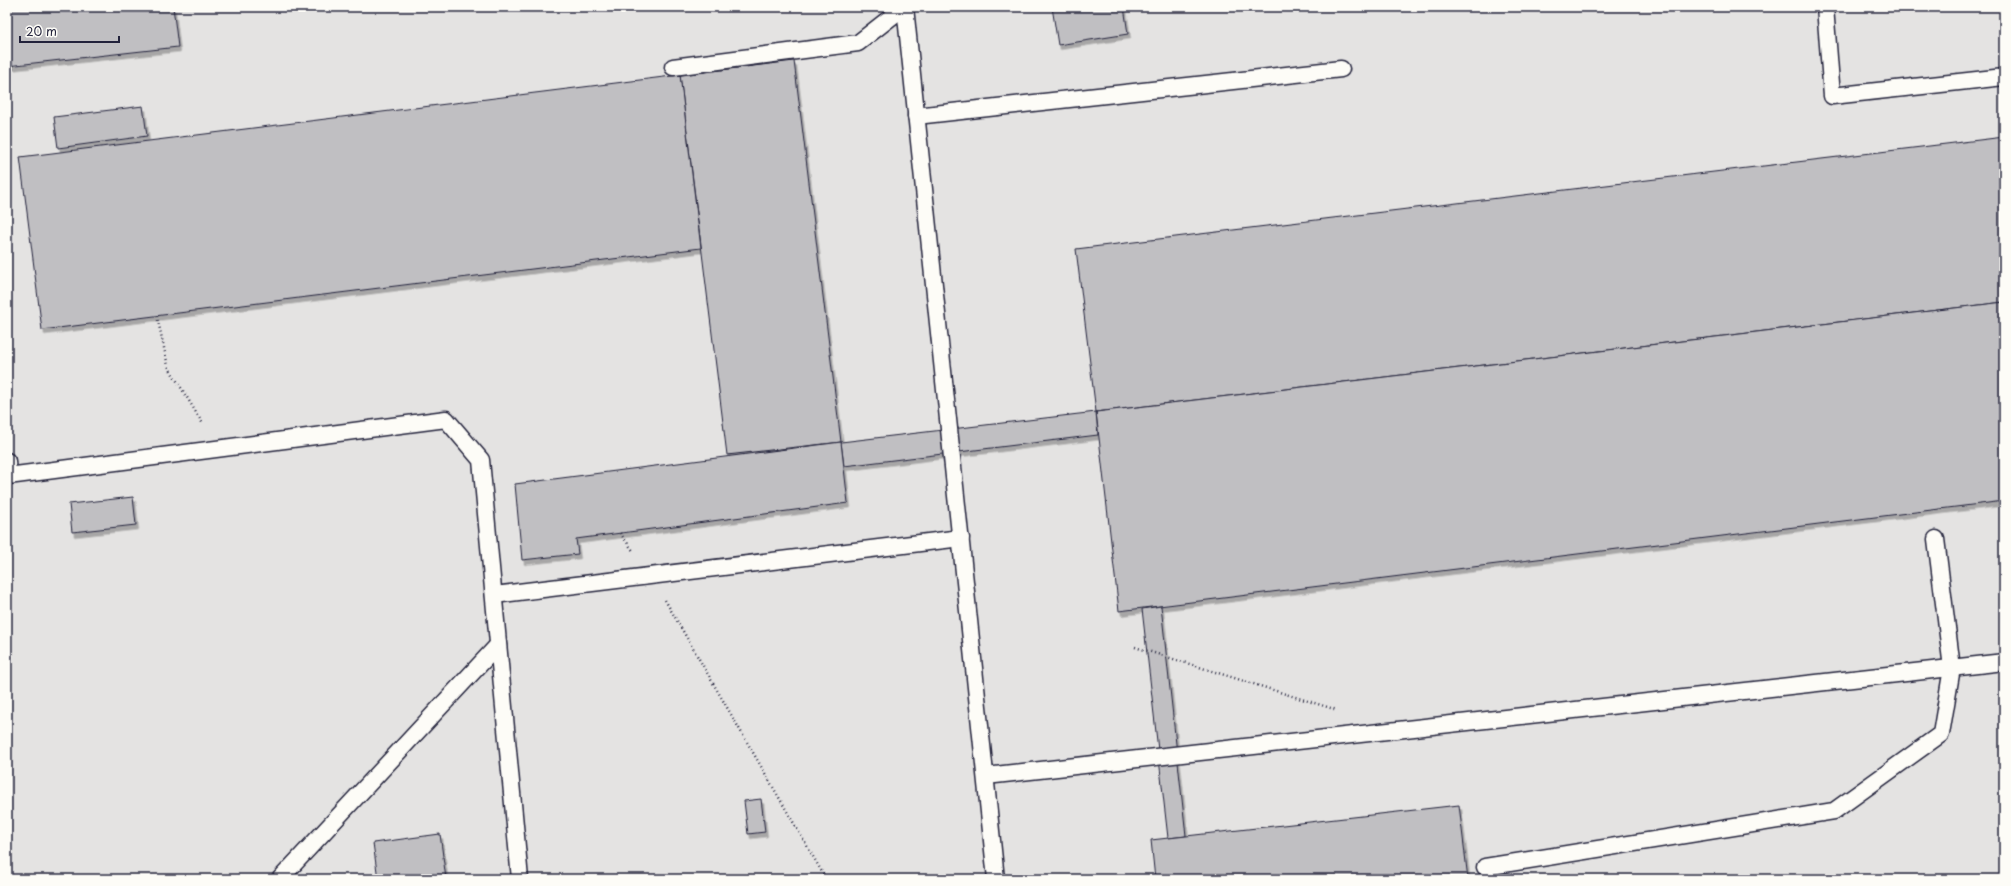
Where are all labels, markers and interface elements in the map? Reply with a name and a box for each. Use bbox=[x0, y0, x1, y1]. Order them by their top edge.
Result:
scale bar bbox=[20, 18, 119, 44]
text: 20 m bbox=[26, 22, 57, 40]

